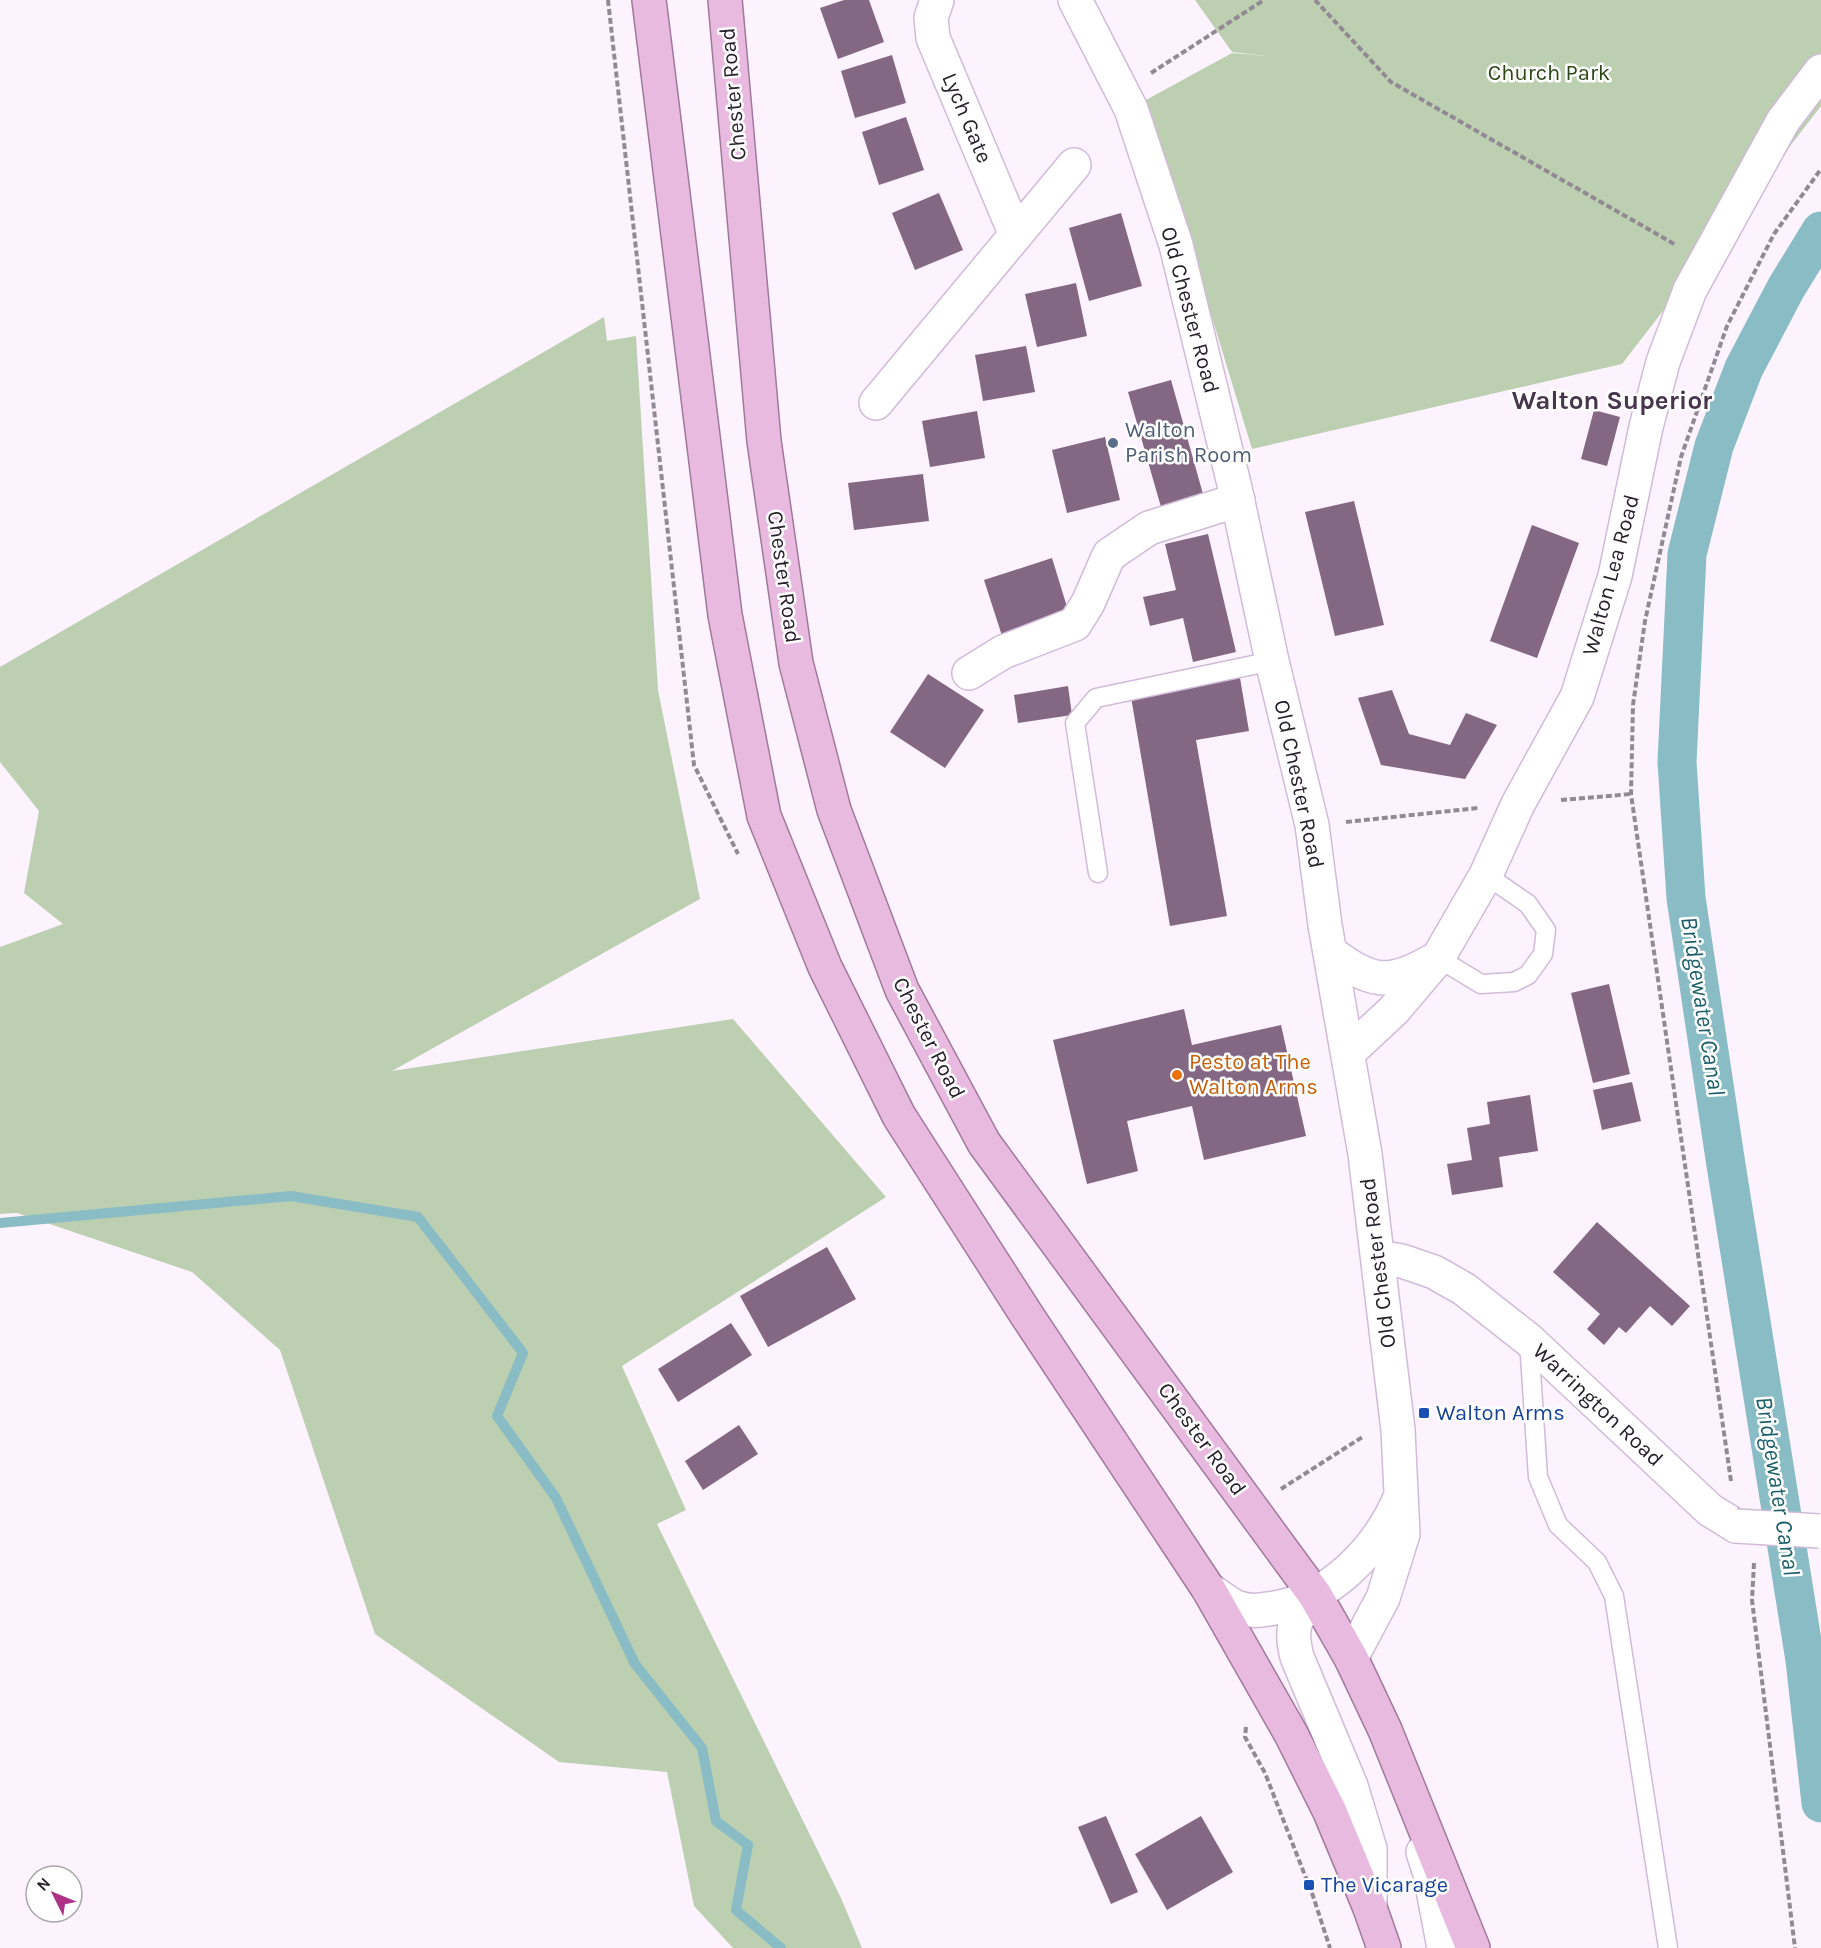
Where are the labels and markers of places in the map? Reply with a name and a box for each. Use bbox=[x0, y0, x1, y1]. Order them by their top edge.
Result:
place label: Walton Parish Room bbox=[1125, 417, 1252, 468]
marker: Walton Parish Room bbox=[1106, 436, 1120, 450]
place label: Pesto at The Walton Arms bbox=[1189, 1049, 1318, 1100]
marker: Pesto at The Walton Arms bbox=[1170, 1068, 1184, 1082]
place label: Walton Arms bbox=[1436, 1400, 1565, 1426]
marker: Walton Arms bbox=[1417, 1406, 1431, 1420]
place label: The Vicarage bbox=[1321, 1872, 1448, 1898]
marker: The Vicarage bbox=[1302, 1878, 1316, 1892]

